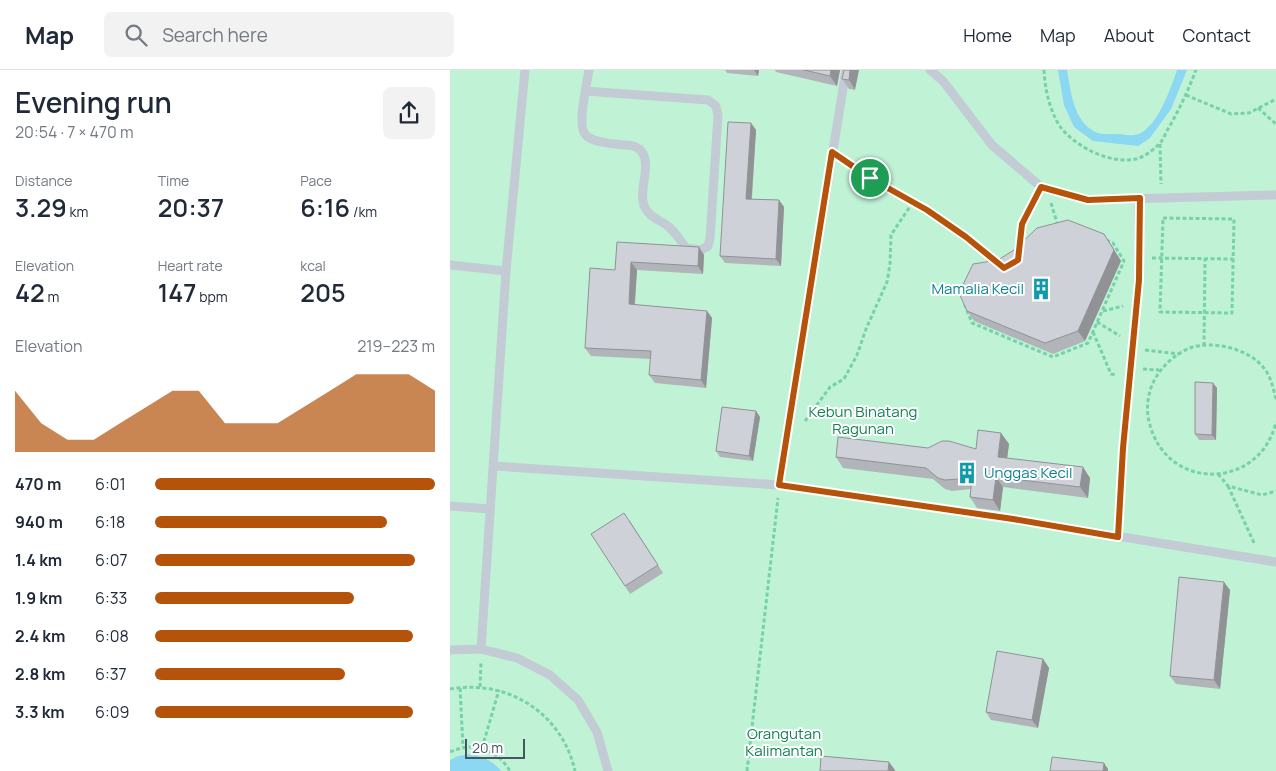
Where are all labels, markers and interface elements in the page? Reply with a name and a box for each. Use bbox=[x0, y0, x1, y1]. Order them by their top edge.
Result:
search box bbox=[104, 12, 454, 57]
text: Map bbox=[25, 18, 74, 51]
icon: search bbox=[122, 21, 150, 49]
text: Search here bbox=[162, 22, 268, 48]
text: Home bbox=[963, 23, 1012, 47]
text: Map bbox=[1040, 23, 1076, 47]
text: About bbox=[1104, 23, 1154, 47]
text: Contact bbox=[1182, 23, 1251, 47]
text: Evening run bbox=[15, 83, 172, 121]
button: share bbox=[383, 87, 435, 139]
text: 20:54 · 7 × 470 m bbox=[15, 121, 134, 143]
pin bbox=[849, 157, 891, 199]
icon: arrive bbox=[856, 164, 884, 192]
text: Distance bbox=[15, 171, 72, 190]
text: Time bbox=[158, 171, 189, 190]
text: Pace bbox=[300, 171, 332, 190]
text: 3.29 bbox=[15, 190, 67, 225]
text: 20:37 bbox=[158, 190, 224, 225]
text: 6:16 bbox=[300, 190, 350, 225]
text: km bbox=[67, 202, 88, 221]
text: /km bbox=[350, 202, 377, 221]
text: Elevation bbox=[15, 256, 74, 275]
text: Heart rate bbox=[158, 256, 223, 275]
text: kcal bbox=[300, 256, 326, 275]
text: 42 bbox=[15, 275, 45, 310]
text: 147 bbox=[158, 275, 196, 310]
text: 205 bbox=[300, 275, 346, 310]
building icon: Mamalia Kecil bbox=[1028, 276, 1054, 302]
place label: Mamalia Kecil bbox=[932, 278, 1024, 299]
text: m bbox=[45, 287, 59, 306]
text: bpm bbox=[196, 287, 228, 306]
text: Elevation bbox=[15, 335, 83, 357]
text: 219–223 m bbox=[357, 335, 435, 357]
park label: Kebun Binatang Ragunan bbox=[809, 401, 917, 439]
building icon: Unggas Kecil bbox=[954, 460, 980, 486]
place label: Unggas Kecil bbox=[984, 462, 1073, 483]
text: 470 m bbox=[15, 473, 61, 495]
text: 6:01 bbox=[95, 473, 126, 495]
text: 940 m bbox=[15, 511, 63, 533]
text: 6:18 bbox=[95, 511, 125, 533]
text: 1.4 km bbox=[15, 549, 62, 571]
text: 6:07 bbox=[95, 549, 128, 571]
text: 1.9 km bbox=[15, 587, 62, 609]
text: 6:33 bbox=[95, 587, 127, 609]
text: 2.4 km bbox=[15, 625, 65, 647]
text: 6:08 bbox=[95, 625, 129, 647]
text: 2.8 km bbox=[15, 663, 65, 685]
text: 6:37 bbox=[95, 663, 127, 685]
text: 3.3 km bbox=[15, 701, 65, 723]
text: 6:09 bbox=[95, 701, 129, 723]
park label: Orangutan Kalimantan bbox=[745, 723, 823, 761]
scale bar bbox=[465, 736, 525, 759]
text: 20 m bbox=[472, 738, 503, 757]

